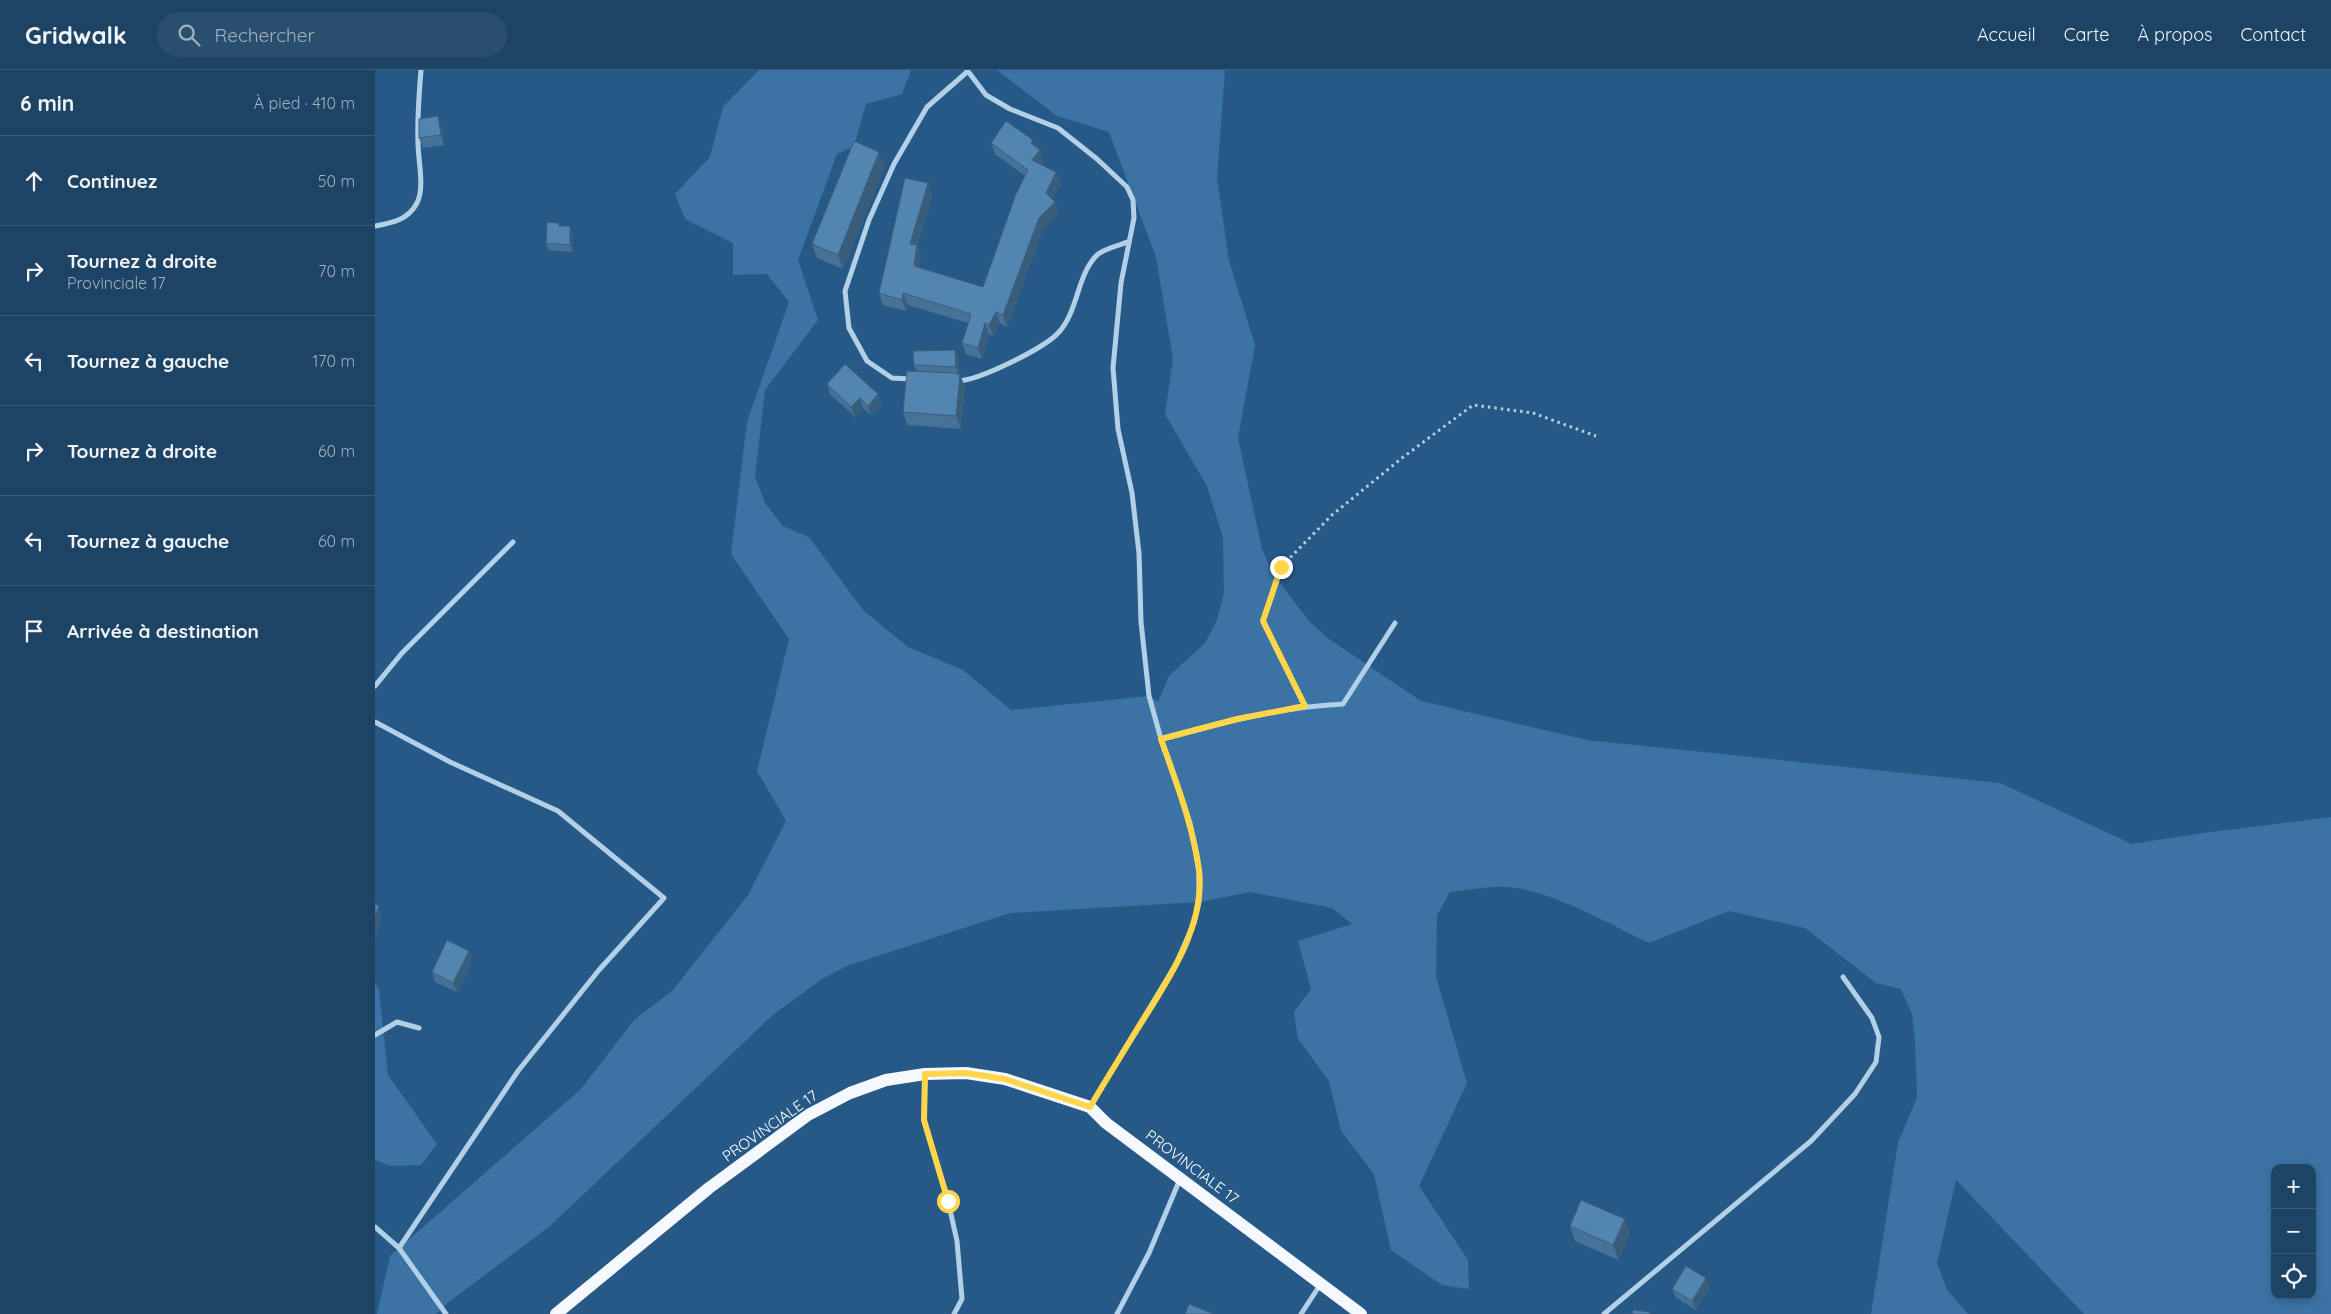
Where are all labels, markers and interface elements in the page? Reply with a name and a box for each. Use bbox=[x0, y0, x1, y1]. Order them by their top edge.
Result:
search box bbox=[157, 12, 507, 57]
text: Gridwalk bbox=[25, 20, 127, 50]
icon: search bbox=[175, 21, 203, 49]
text: Rechercher bbox=[215, 23, 315, 47]
text: Accueil bbox=[1977, 23, 2036, 46]
text: Carte bbox=[2064, 23, 2109, 46]
text: À propos bbox=[2137, 23, 2213, 46]
text: Contact bbox=[2241, 23, 2306, 46]
text: 6 min bbox=[20, 90, 74, 116]
text: À pied · 410 m bbox=[254, 93, 355, 113]
icon: ahead bbox=[20, 167, 48, 195]
text: Continuez bbox=[67, 169, 157, 193]
text: 50 m bbox=[318, 171, 355, 191]
text: Tournez à droite bbox=[67, 249, 217, 273]
icon: right bbox=[20, 257, 48, 285]
text: 70 m bbox=[318, 261, 355, 281]
text: Provinciale 17 bbox=[67, 273, 166, 293]
icon: left bbox=[20, 347, 48, 375]
text: Tournez à gauche bbox=[67, 349, 229, 373]
text: 170 m bbox=[312, 351, 355, 371]
icon: right bbox=[20, 437, 48, 465]
text: Tournez à droite bbox=[67, 439, 217, 463]
text: 60 m bbox=[318, 441, 355, 461]
icon: left bbox=[20, 527, 48, 555]
text: Tournez à gauche bbox=[67, 529, 229, 553]
text: 60 m bbox=[318, 531, 355, 551]
route end bbox=[1270, 556, 1293, 579]
icon: arrive bbox=[20, 617, 48, 645]
text: Arrivée à destination bbox=[67, 619, 259, 643]
street label: PROVINCIALE 17 bbox=[718, 1086, 821, 1165]
street label: PROVINCIALE 17 bbox=[1142, 1125, 1243, 1208]
map controls bbox=[2271, 1164, 2316, 1299]
button: + bbox=[2271, 1164, 2316, 1209]
route start bbox=[937, 1190, 960, 1213]
button: − bbox=[2271, 1209, 2316, 1254]
button: locate bbox=[2271, 1254, 2316, 1299]

